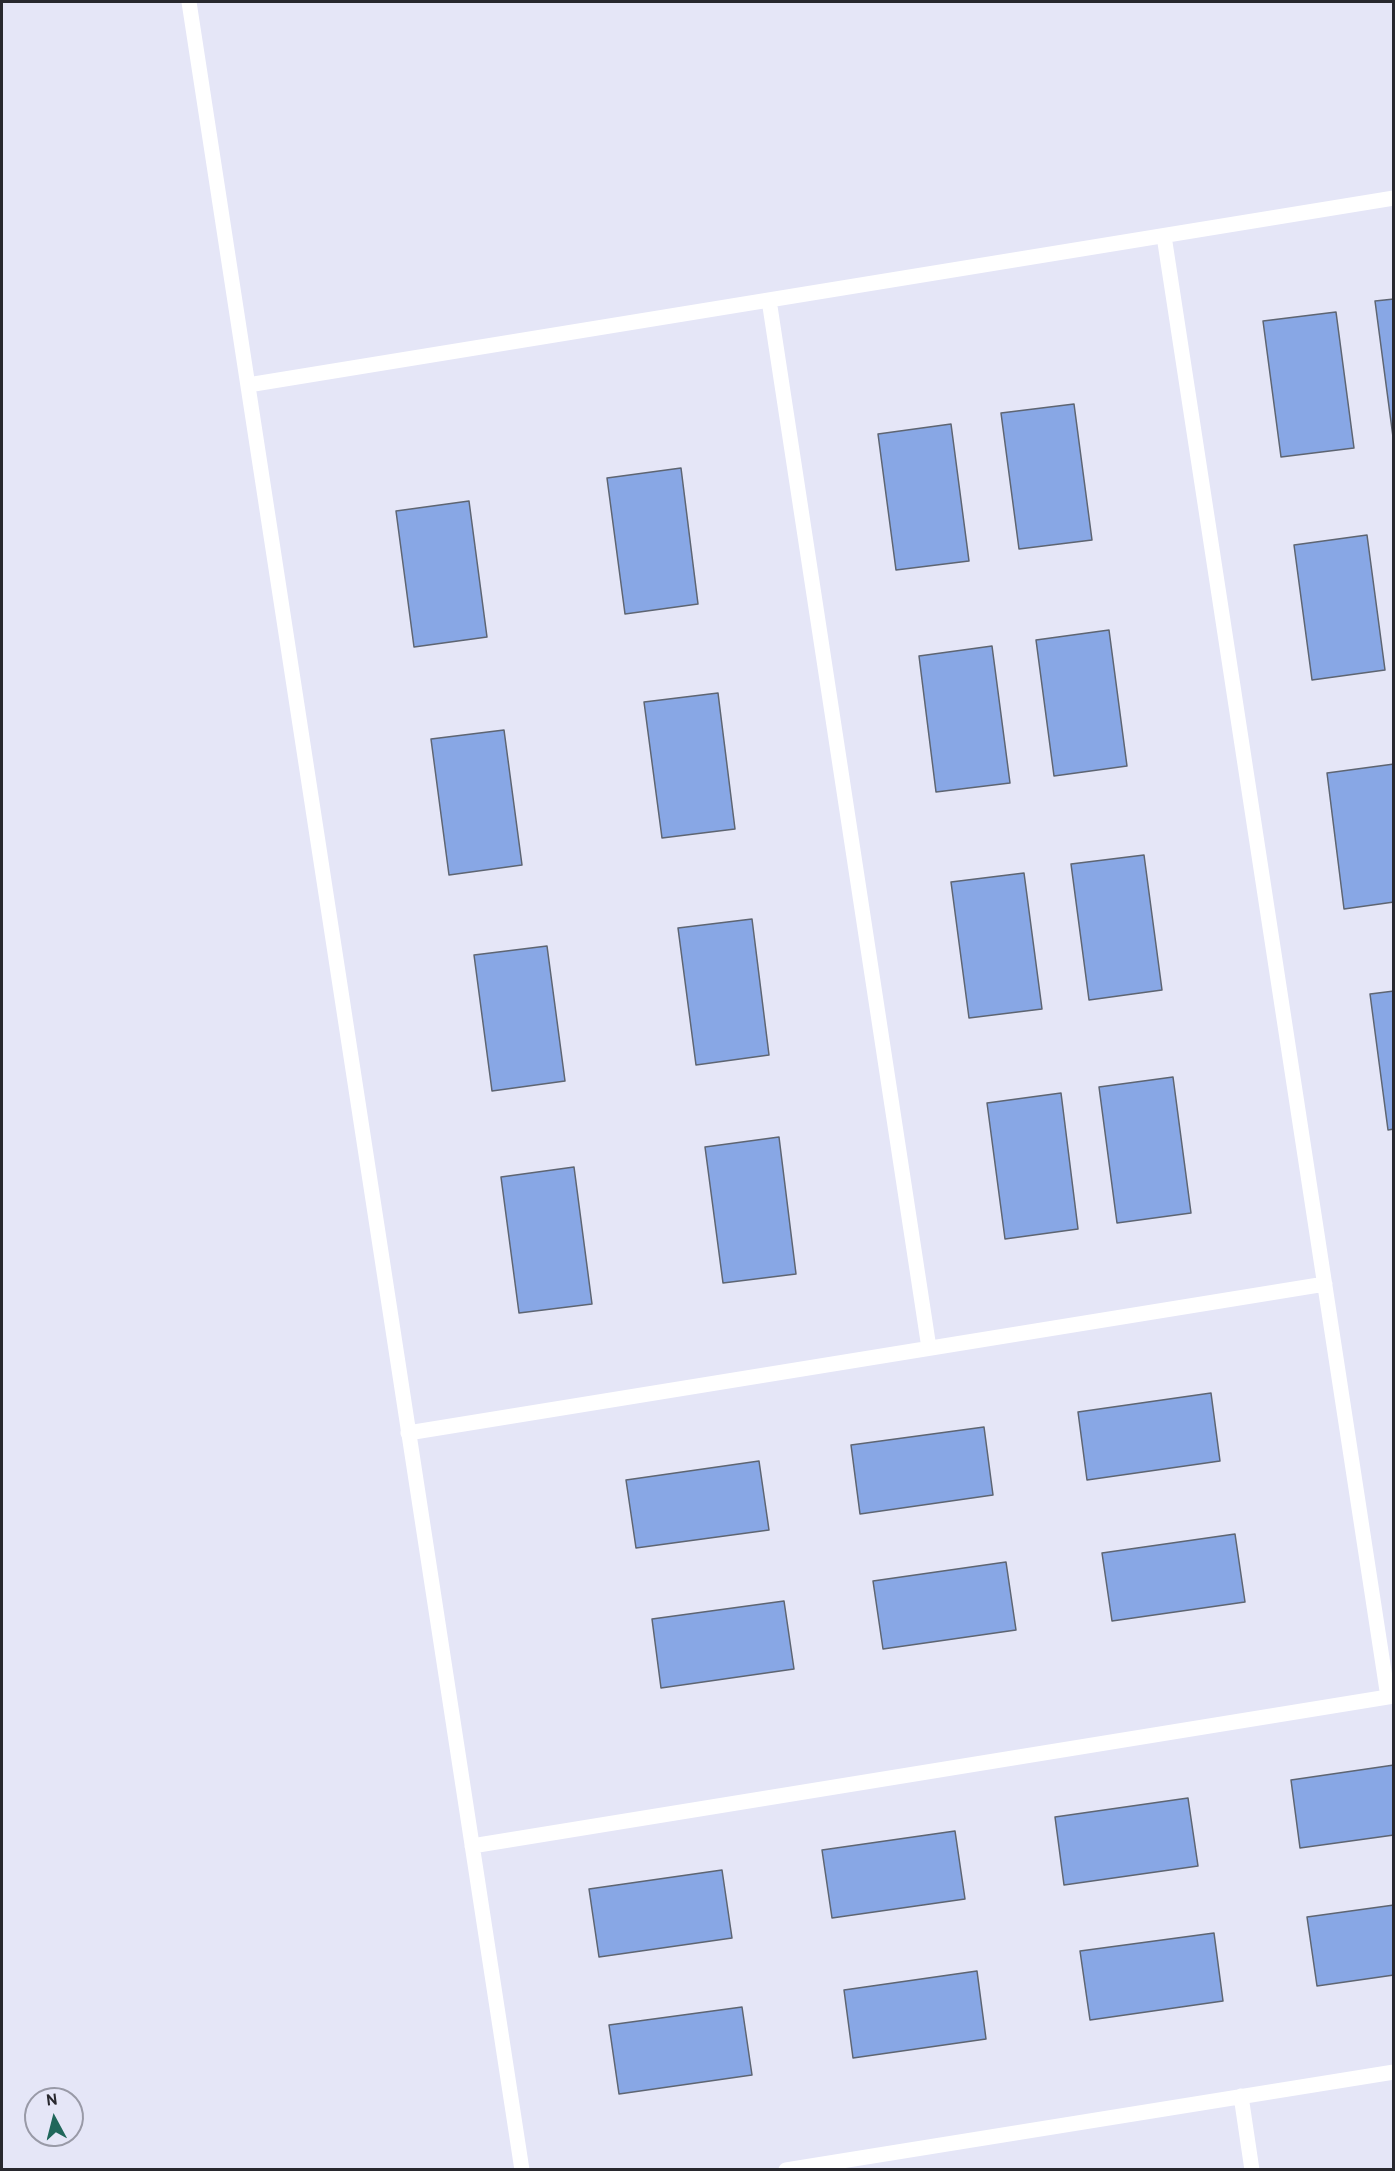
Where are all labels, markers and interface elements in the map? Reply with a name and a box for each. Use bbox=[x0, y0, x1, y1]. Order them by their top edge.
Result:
north arrow bbox=[24, 2087, 84, 2147]
text: N bbox=[45, 2090, 59, 2112]

